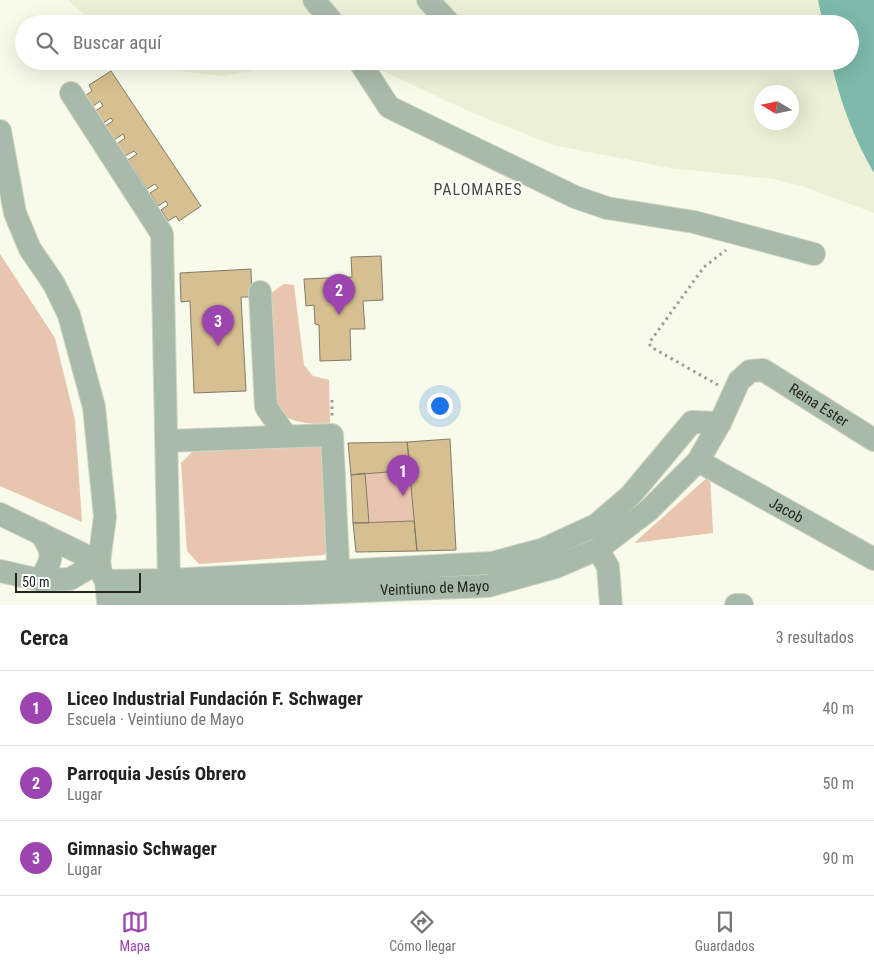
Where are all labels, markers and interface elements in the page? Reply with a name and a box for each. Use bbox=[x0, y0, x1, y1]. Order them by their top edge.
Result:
search box bbox=[15, 15, 859, 70]
icon: search bbox=[33, 29, 61, 57]
text: Buscar aquí bbox=[73, 31, 162, 54]
north arrow bbox=[754, 85, 799, 130]
district label: PALOMARES bbox=[434, 180, 522, 199]
pin: 2 bbox=[323, 274, 355, 315]
pin: 3 bbox=[202, 305, 234, 346]
street label: Reina Ester bbox=[786, 380, 852, 431]
your location bbox=[427, 393, 453, 419]
pin: 1 bbox=[387, 455, 419, 496]
street label: Jacob bbox=[766, 493, 806, 527]
scale bar bbox=[15, 570, 141, 593]
text: 50 m bbox=[22, 574, 50, 590]
street label: Veintiuno de Mayo bbox=[380, 577, 490, 599]
text: Cerca bbox=[20, 626, 68, 650]
text: 3 resultados bbox=[776, 628, 854, 647]
text: Liceo Industrial Fundación F. Schwager bbox=[67, 687, 363, 710]
text: 1 bbox=[32, 699, 40, 718]
text: 40 m bbox=[822, 699, 854, 718]
text: Escuela · Veintiuno de Mayo bbox=[67, 710, 244, 729]
text: Parroquia Jesús Obrero bbox=[67, 762, 246, 785]
text: 2 bbox=[32, 774, 40, 793]
text: 50 m bbox=[822, 774, 854, 793]
text: Lugar bbox=[67, 785, 102, 804]
text: Gimnasio Schwager bbox=[67, 837, 217, 860]
text: 3 bbox=[32, 849, 40, 868]
text: 90 m bbox=[822, 849, 854, 868]
text: Lugar bbox=[67, 860, 102, 879]
tab: Mapa bbox=[119, 908, 150, 954]
tab: Cómo llegar bbox=[389, 908, 456, 954]
tab: Guardados bbox=[695, 908, 755, 954]

